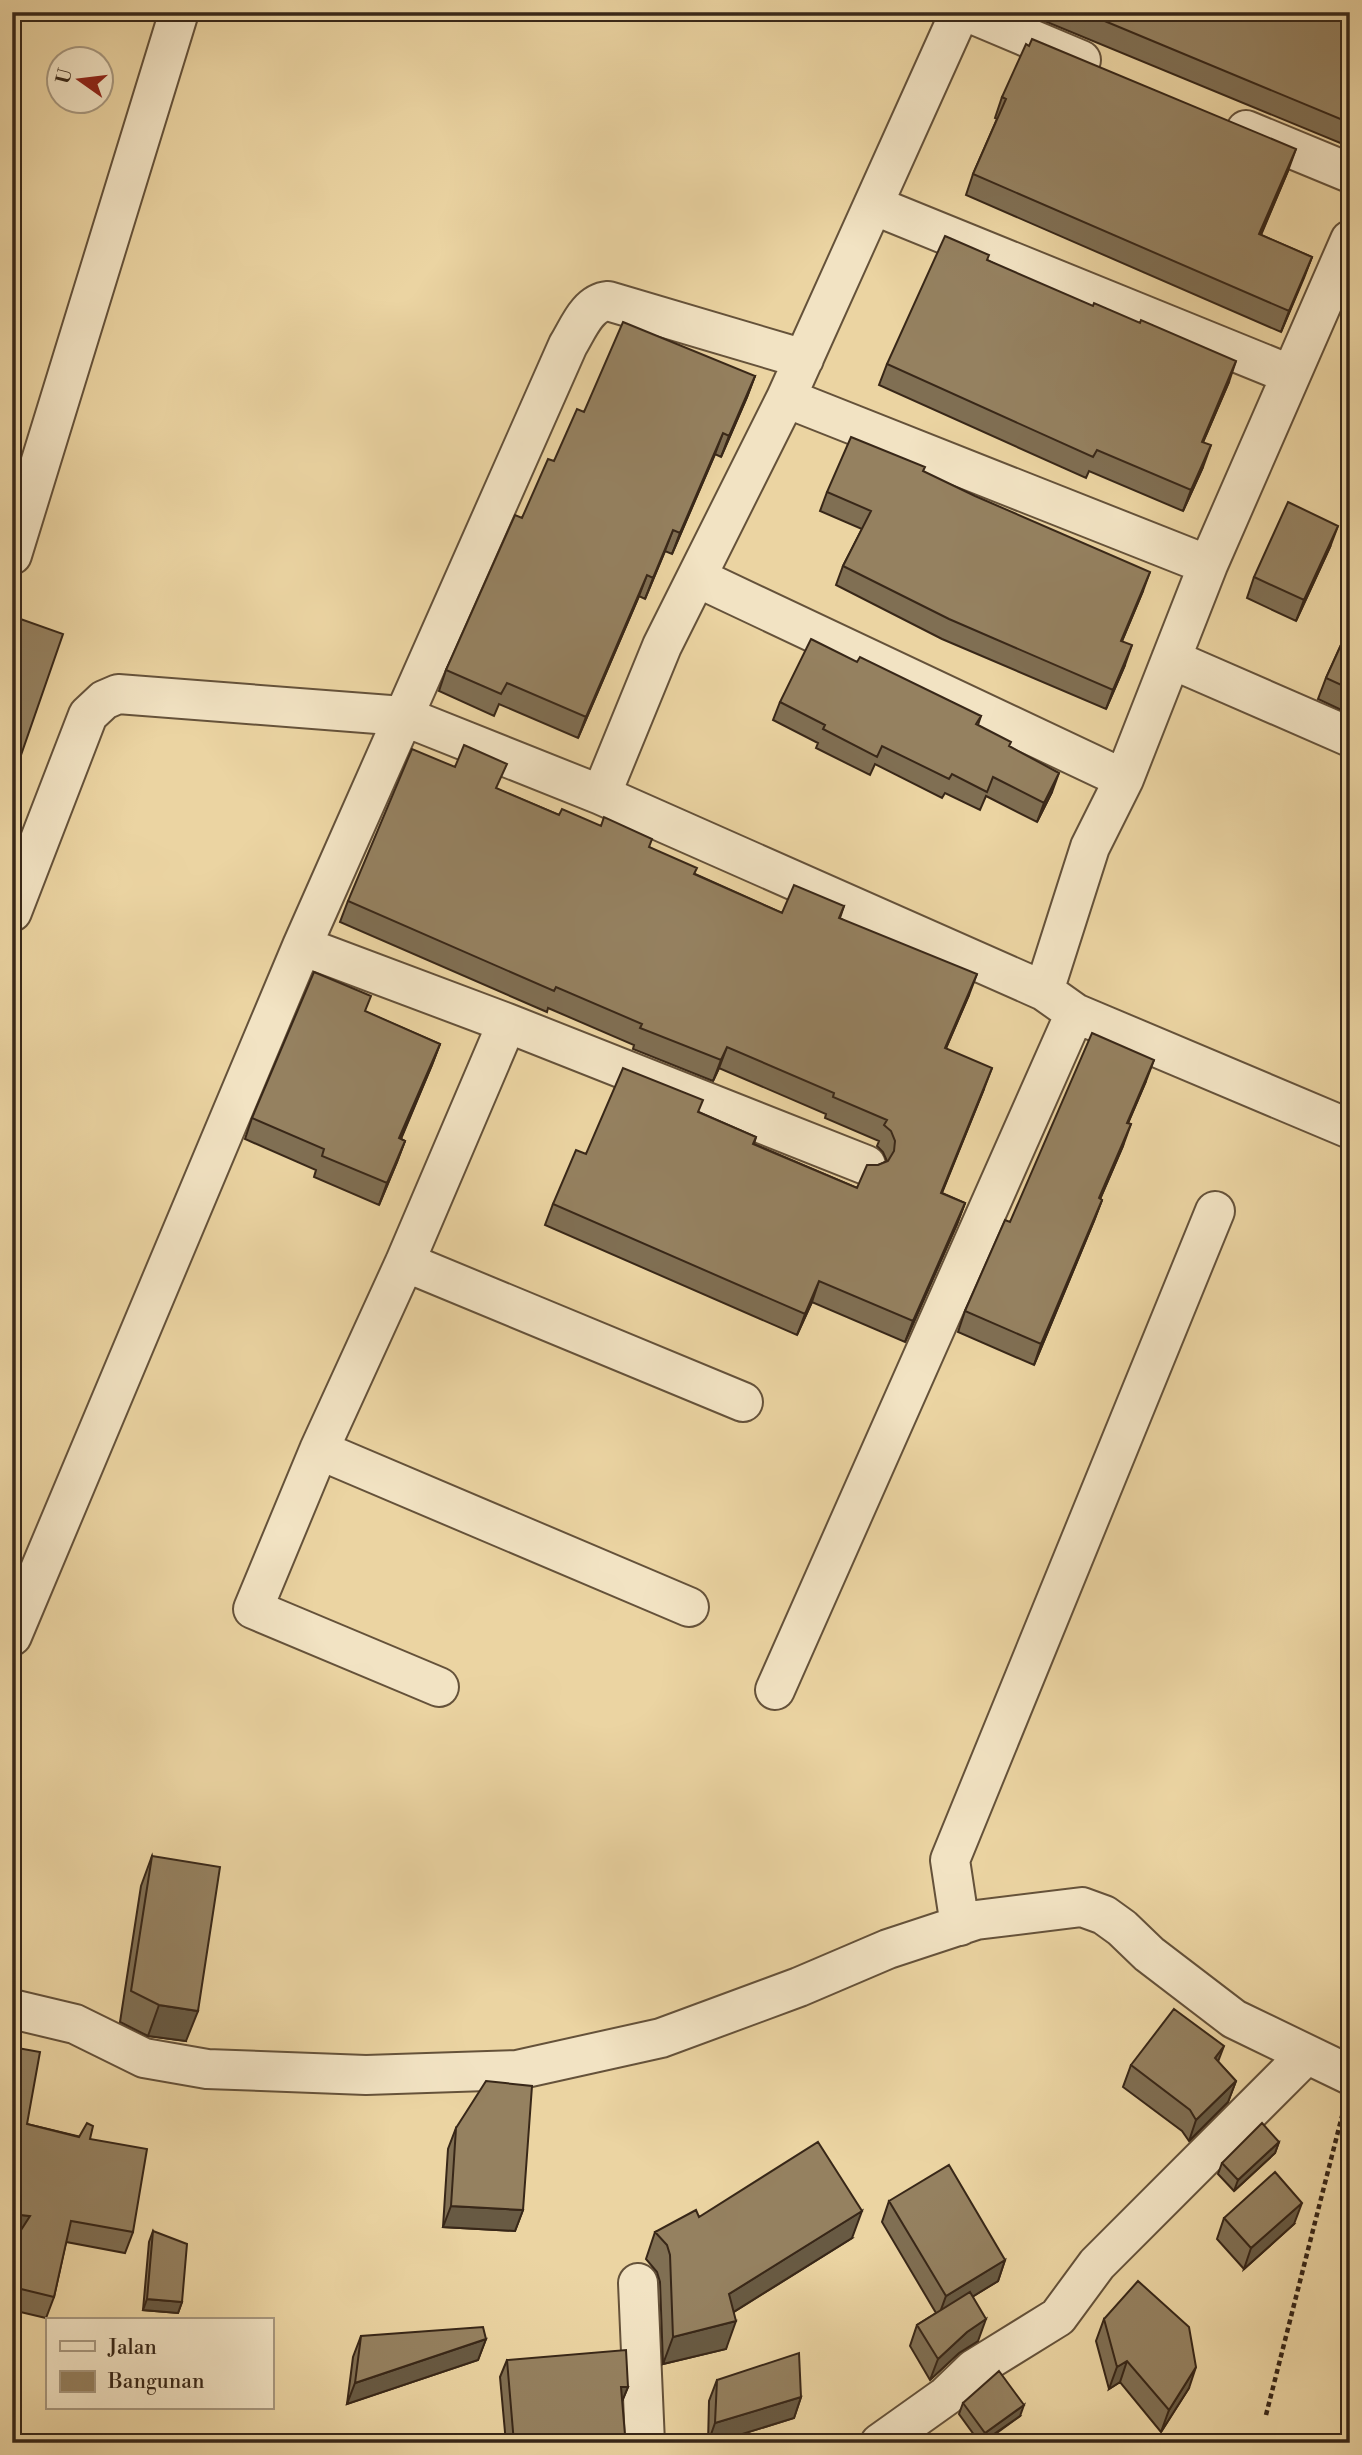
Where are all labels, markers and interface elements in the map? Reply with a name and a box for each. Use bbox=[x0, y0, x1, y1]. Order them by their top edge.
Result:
north arrow bbox=[46, 46, 116, 116]
text: U bbox=[51, 66, 78, 86]
legend bbox=[46, 2318, 273, 2410]
text: Jalan bbox=[107, 2335, 157, 2361]
text: Bangunan bbox=[107, 2369, 205, 2395]

